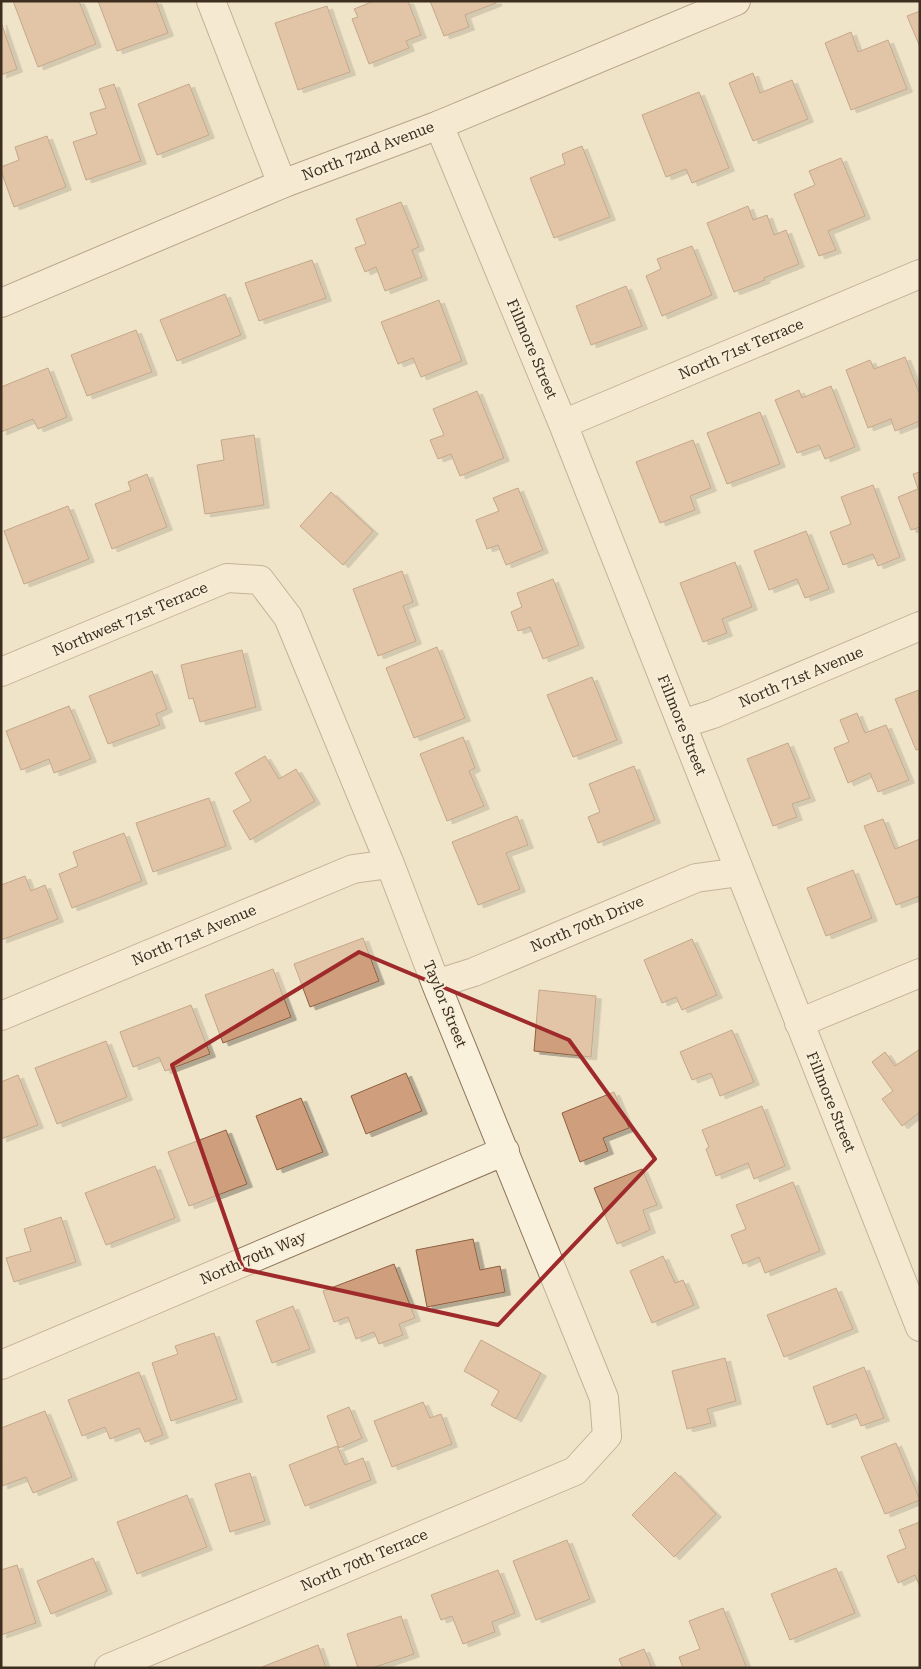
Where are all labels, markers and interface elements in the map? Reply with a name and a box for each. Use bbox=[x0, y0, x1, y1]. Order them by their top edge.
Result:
street label: North 72nd Avenue bbox=[299, 117, 437, 185]
street label: Fillmore Street bbox=[503, 296, 561, 402]
street label: North 71st Terrace bbox=[676, 315, 806, 383]
street label: Northwest 71st Terrace bbox=[50, 578, 210, 660]
street label: North 71st Avenue bbox=[736, 643, 866, 711]
street label: Fillmore Street bbox=[654, 672, 711, 778]
street label: North 70th Drive bbox=[528, 892, 646, 956]
street label: North 71st Avenue bbox=[129, 901, 259, 969]
street label: Taylor Street bbox=[419, 958, 471, 1051]
street label: Fillmore Street bbox=[803, 1049, 860, 1155]
street label: North 70th Way bbox=[197, 1227, 309, 1288]
street label: North 70th Terrace bbox=[298, 1525, 430, 1595]

